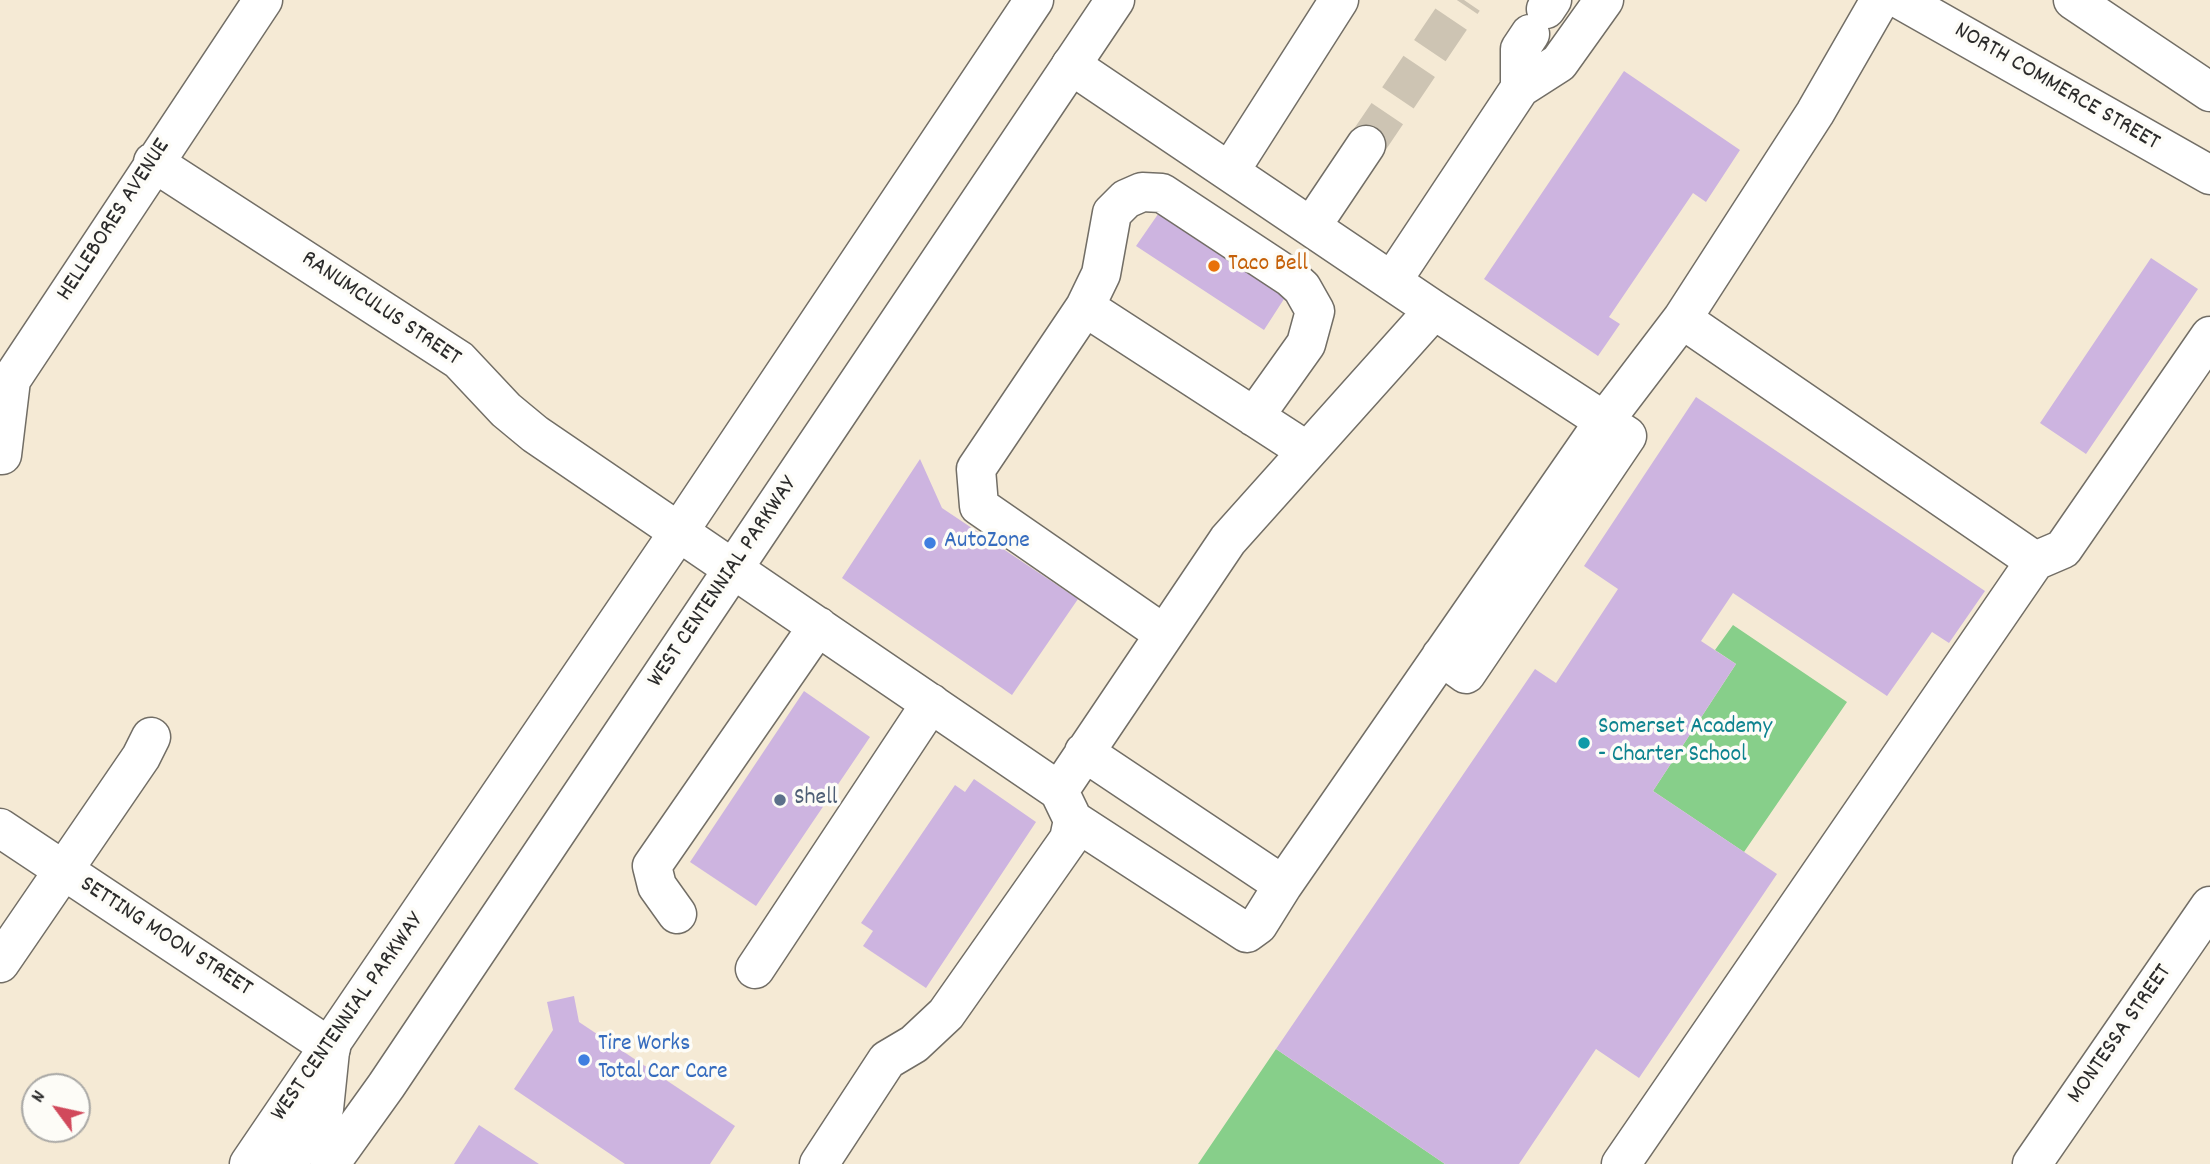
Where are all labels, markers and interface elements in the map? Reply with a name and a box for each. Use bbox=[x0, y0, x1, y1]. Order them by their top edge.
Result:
street label: NORTH COMMERCE STREET bbox=[1948, 17, 2164, 159]
street label: HELLEBORES AVENUE bbox=[52, 135, 178, 307]
street label: RANUMCULUS STREET bbox=[295, 246, 465, 374]
place label: Taco Bell bbox=[1228, 252, 1308, 280]
marker: Taco Bell bbox=[1206, 258, 1222, 274]
street label: WEST CENTENNIAL PARKWAY bbox=[643, 472, 805, 694]
place label: AutoZone bbox=[944, 529, 1030, 557]
marker: AutoZone bbox=[922, 535, 938, 551]
place label: Somerset Academy - Charter School bbox=[1598, 715, 1772, 771]
marker: Somerset Academy - Charter School bbox=[1576, 735, 1592, 751]
place label: Shell bbox=[794, 786, 838, 814]
marker: Shell bbox=[772, 792, 788, 808]
street label: SETTING MOON STREET bbox=[73, 872, 257, 1004]
street label: WEST CENTENNIAL PARKWAY bbox=[266, 908, 432, 1128]
street label: MONTESSA STREET bbox=[2062, 960, 2180, 1110]
place label: Tire Works Total Car Care bbox=[598, 1032, 728, 1088]
marker: Tire Works Total Car Care bbox=[576, 1052, 592, 1068]
north arrow bbox=[21, 1073, 91, 1143]
text: N bbox=[26, 1086, 54, 1109]

